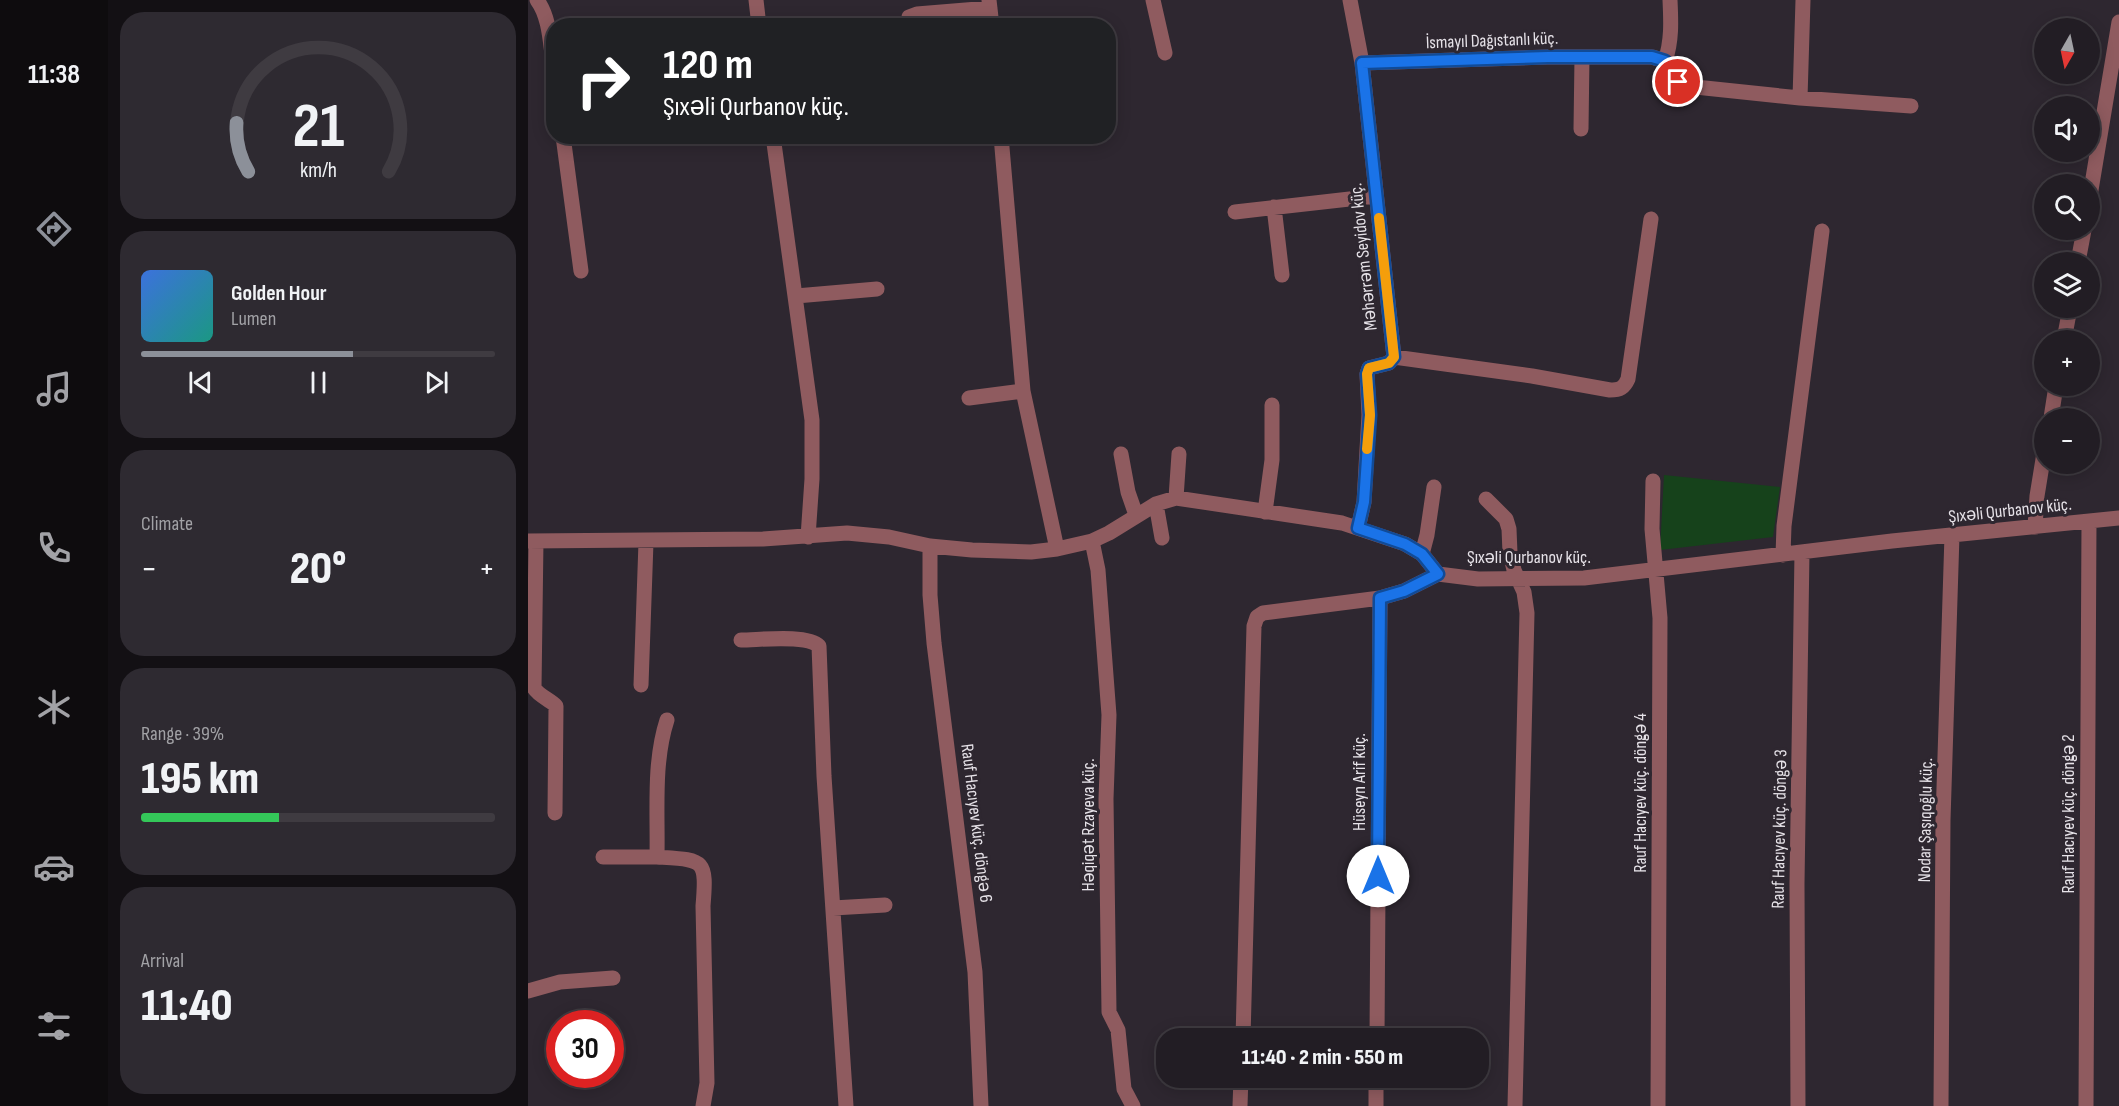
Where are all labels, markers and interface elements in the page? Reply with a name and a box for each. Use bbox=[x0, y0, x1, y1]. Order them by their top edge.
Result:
north arrow bbox=[2034, 18, 2100, 84]
map controls bbox=[2034, 18, 2100, 474]
street label: İsmayıl Dağıstanlı küç. bbox=[1425, 28, 1559, 53]
text: 120 m bbox=[663, 40, 753, 91]
icon: right bbox=[564, 42, 642, 120]
pin bbox=[1652, 56, 1703, 107]
text: 11:38 bbox=[28, 59, 80, 91]
icon: arrive bbox=[1661, 65, 1694, 98]
text: 21 bbox=[292, 91, 344, 166]
text: Şıxəli Qurbanov küç. bbox=[663, 91, 849, 123]
button: sound bbox=[2034, 96, 2100, 162]
text: km/h bbox=[299, 159, 337, 184]
button: search bbox=[2034, 174, 2100, 240]
street label: Məhərrəm Seyidov küç. bbox=[1345, 182, 1382, 332]
icon: directions bbox=[33, 208, 75, 250]
button: layers bbox=[2034, 252, 2100, 318]
text: Golden Hour bbox=[231, 280, 327, 307]
text: Lumen bbox=[231, 307, 276, 331]
button: + bbox=[2034, 330, 2100, 396]
icon: previous bbox=[184, 366, 217, 399]
icon: pause bbox=[302, 366, 335, 399]
icon: next bbox=[420, 366, 453, 399]
icon: music bbox=[33, 368, 75, 410]
button: − bbox=[2034, 408, 2100, 474]
street label: Şıxəli Qurbanov küç. bbox=[1947, 494, 2073, 527]
text: Climate bbox=[141, 512, 193, 536]
icon: phone bbox=[33, 527, 75, 569]
text: 20° bbox=[290, 542, 346, 597]
street label: Şıxəli Qurbanov küç. bbox=[1467, 547, 1591, 568]
text: − bbox=[141, 549, 157, 589]
text: + bbox=[479, 549, 495, 589]
icon: climate bbox=[33, 686, 75, 728]
street label: Rauf Hacıyev küç. döngə 4 bbox=[1630, 713, 1651, 873]
text: Range · 39% bbox=[141, 722, 224, 746]
street label: Hüseyn Arif küç. bbox=[1349, 733, 1370, 831]
street label: Rauf Hacıyev küç. döngə 2 bbox=[2058, 734, 2079, 894]
street label: Rauf Hacıyev küç. döngə 6 bbox=[956, 743, 997, 904]
street label: Rauf Hacıyev küç. döngə 3 bbox=[1768, 749, 1791, 909]
text: 195 km bbox=[141, 752, 259, 807]
street label: Nodar Şaşıqoğlu küç. bbox=[1914, 757, 1937, 883]
street label: Həqiqət Rzayeva küç. bbox=[1078, 758, 1099, 892]
position arrow bbox=[1346, 844, 1410, 908]
icon: car bbox=[33, 846, 75, 888]
text: Arrival bbox=[141, 949, 184, 973]
text: 11:40 bbox=[141, 979, 233, 1034]
icon: filters bbox=[33, 1005, 75, 1047]
speed limit sign: 30 bbox=[546, 1010, 624, 1088]
text: 11:40 · 2 min · 550 m bbox=[1242, 1044, 1403, 1071]

